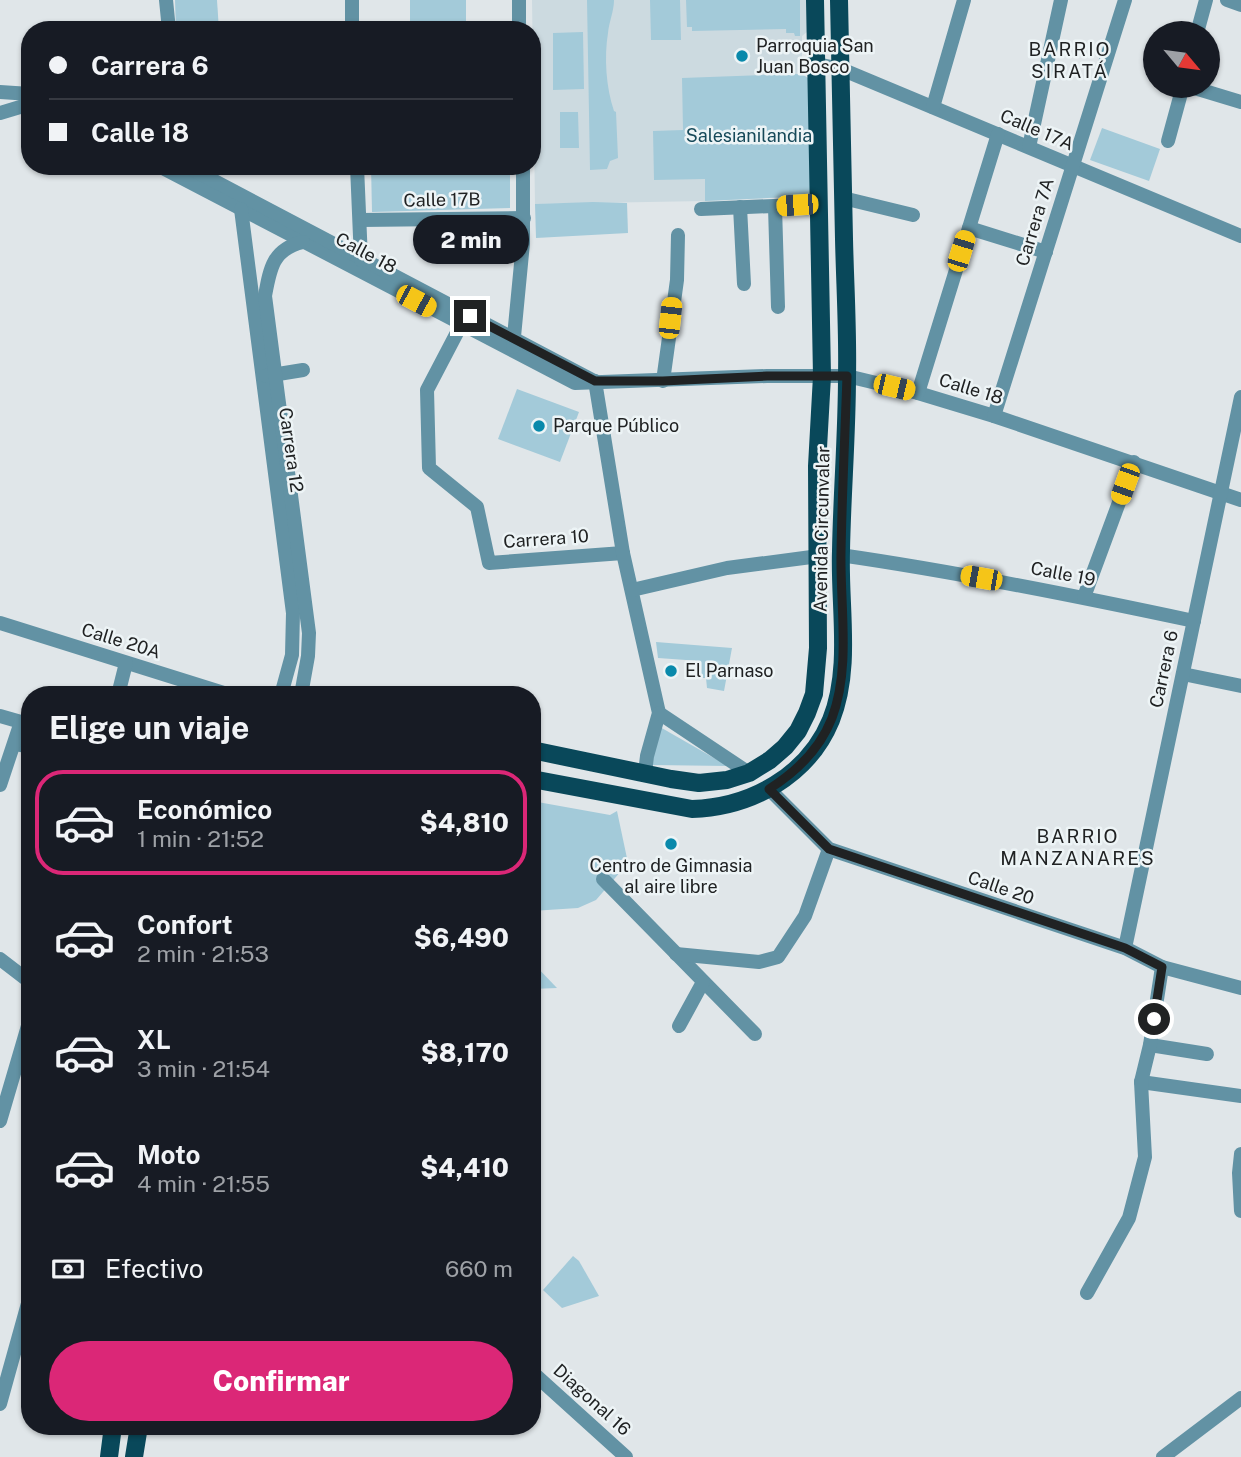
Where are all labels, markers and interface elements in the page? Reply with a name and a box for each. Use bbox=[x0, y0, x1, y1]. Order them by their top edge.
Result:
north arrow bbox=[1143, 21, 1220, 98]
map controls bbox=[1143, 21, 1220, 98]
place label: Parroquia San Juan Bosco bbox=[756, 35, 874, 77]
district label: BARRIO SIRATÁ bbox=[1028, 38, 1112, 82]
marker: Parroquia San Juan Bosco bbox=[734, 48, 750, 64]
text: Carrera 6 bbox=[91, 50, 209, 81]
street label: Calle 17A bbox=[997, 105, 1077, 154]
text: Calle 18 bbox=[91, 117, 189, 148]
park label: Salesianilandia bbox=[686, 125, 812, 146]
street label: Carrera 7A bbox=[1011, 175, 1058, 268]
street label: Calle 17B bbox=[403, 188, 481, 211]
car bbox=[776, 193, 819, 217]
callout: 2 min bbox=[412, 215, 528, 264]
text: 2 min bbox=[440, 226, 502, 253]
street label: Calle 18 bbox=[332, 228, 400, 277]
car bbox=[945, 228, 978, 274]
car bbox=[393, 282, 440, 320]
car bbox=[658, 296, 683, 340]
route end bbox=[454, 300, 486, 332]
street label: Calle 18 bbox=[937, 369, 1006, 408]
car bbox=[872, 372, 917, 402]
street label: Carrera 12 bbox=[275, 406, 308, 494]
place label: Parque Público bbox=[553, 415, 679, 436]
marker: Parque Público bbox=[531, 418, 547, 434]
street label: Avenida Circunvalar bbox=[810, 446, 833, 612]
car bbox=[1108, 461, 1143, 507]
street label: Carrera 10 bbox=[502, 525, 589, 552]
street label: Calle 19 bbox=[1029, 557, 1097, 590]
car bbox=[959, 564, 1004, 592]
street label: Calle 20A bbox=[79, 619, 163, 663]
street label: Carrera 6 bbox=[1145, 628, 1182, 710]
place label: El Parnaso bbox=[685, 660, 774, 681]
marker: El Parnaso bbox=[663, 663, 679, 679]
text: Elige un viaje bbox=[49, 709, 249, 746]
icon: car bbox=[53, 791, 116, 854]
text: Económico bbox=[137, 794, 272, 825]
text: $4,810 bbox=[420, 807, 509, 838]
text: 1 min · 21:52 bbox=[137, 825, 264, 852]
district label: BARRIO MANZANARES bbox=[1000, 825, 1156, 869]
marker: Centro de Gimnasia al aire libre bbox=[663, 836, 679, 852]
place label: Centro de Gimnasia al aire libre bbox=[590, 855, 752, 897]
street label: Calle 20 bbox=[965, 866, 1037, 909]
icon: car bbox=[53, 906, 116, 969]
text: Confort bbox=[137, 909, 233, 940]
text: $6,490 bbox=[414, 922, 509, 953]
text: 2 min · 21:53 bbox=[137, 940, 269, 967]
route start bbox=[1138, 1003, 1170, 1035]
icon: car bbox=[53, 1021, 116, 1084]
text: XL bbox=[137, 1024, 171, 1055]
text: $8,170 bbox=[421, 1037, 509, 1068]
text: 3 min · 21:54 bbox=[137, 1055, 270, 1082]
icon: car bbox=[53, 1136, 116, 1199]
text: Moto bbox=[137, 1139, 200, 1170]
text: $4,410 bbox=[420, 1152, 509, 1183]
text: 4 min · 21:55 bbox=[137, 1170, 270, 1197]
icon: cash bbox=[49, 1250, 87, 1288]
text: Efectivo bbox=[105, 1253, 203, 1284]
text: 660 m bbox=[445, 1255, 513, 1282]
button: Confirmar bbox=[49, 1341, 513, 1421]
street label: Diagonal 16 bbox=[549, 1359, 635, 1440]

